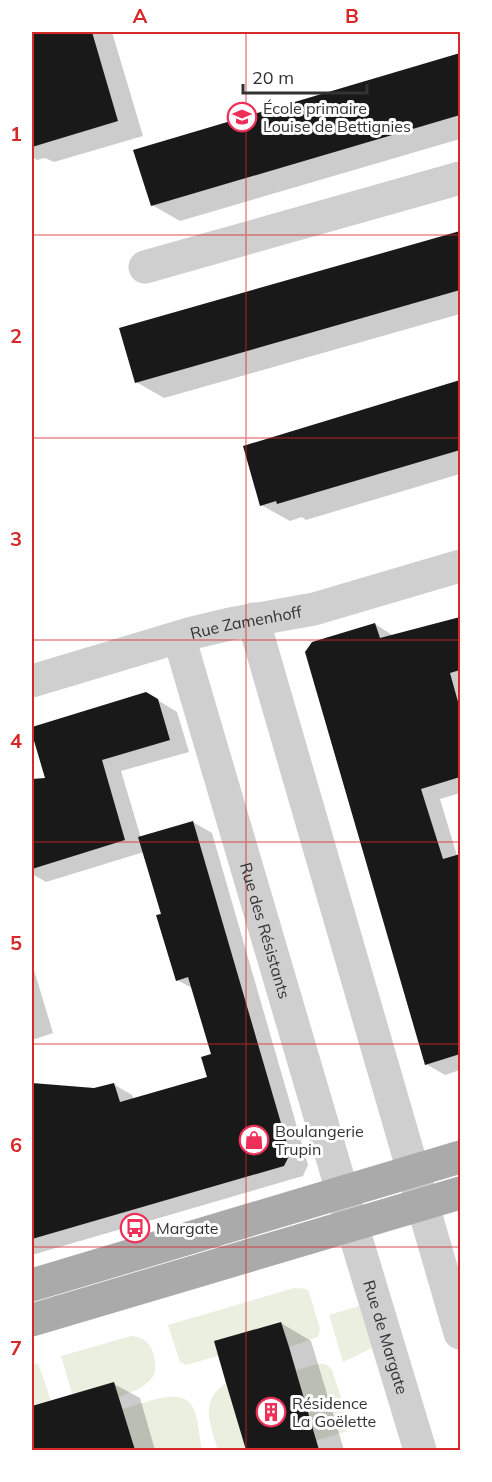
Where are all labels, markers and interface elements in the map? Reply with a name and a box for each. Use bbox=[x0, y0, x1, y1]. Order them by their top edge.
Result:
text: A bbox=[133, 3, 148, 28]
text: B bbox=[345, 3, 359, 28]
scale bar bbox=[243, 57, 368, 95]
text: 20 m bbox=[252, 66, 294, 89]
place label: École primaire Louise de Bettignies bbox=[263, 98, 411, 136]
school or university icon: École primaire Louise de Bettignies bbox=[226, 101, 258, 133]
text: 1 bbox=[10, 121, 22, 146]
text: 2 bbox=[10, 323, 22, 348]
text: 3 bbox=[10, 526, 22, 551]
street label: Rue Zamenhoff bbox=[188, 601, 304, 643]
text: 4 bbox=[10, 728, 22, 753]
street label: Rue des Résistants bbox=[236, 860, 295, 1001]
text: 5 bbox=[10, 930, 22, 955]
place label: Boulangerie Trupin bbox=[275, 1121, 364, 1159]
shop icon: Boulangerie Trupin bbox=[238, 1124, 270, 1156]
text: 6 bbox=[10, 1132, 22, 1157]
bus stop icon: Margate bbox=[119, 1212, 151, 1244]
place label: Margate bbox=[156, 1218, 219, 1238]
street label: Rue de Margate bbox=[359, 1278, 413, 1397]
text: 7 bbox=[10, 1335, 22, 1360]
place label: Résidence La Goëlette bbox=[292, 1393, 376, 1431]
building icon: Résidence La Goëlette bbox=[255, 1396, 287, 1428]

